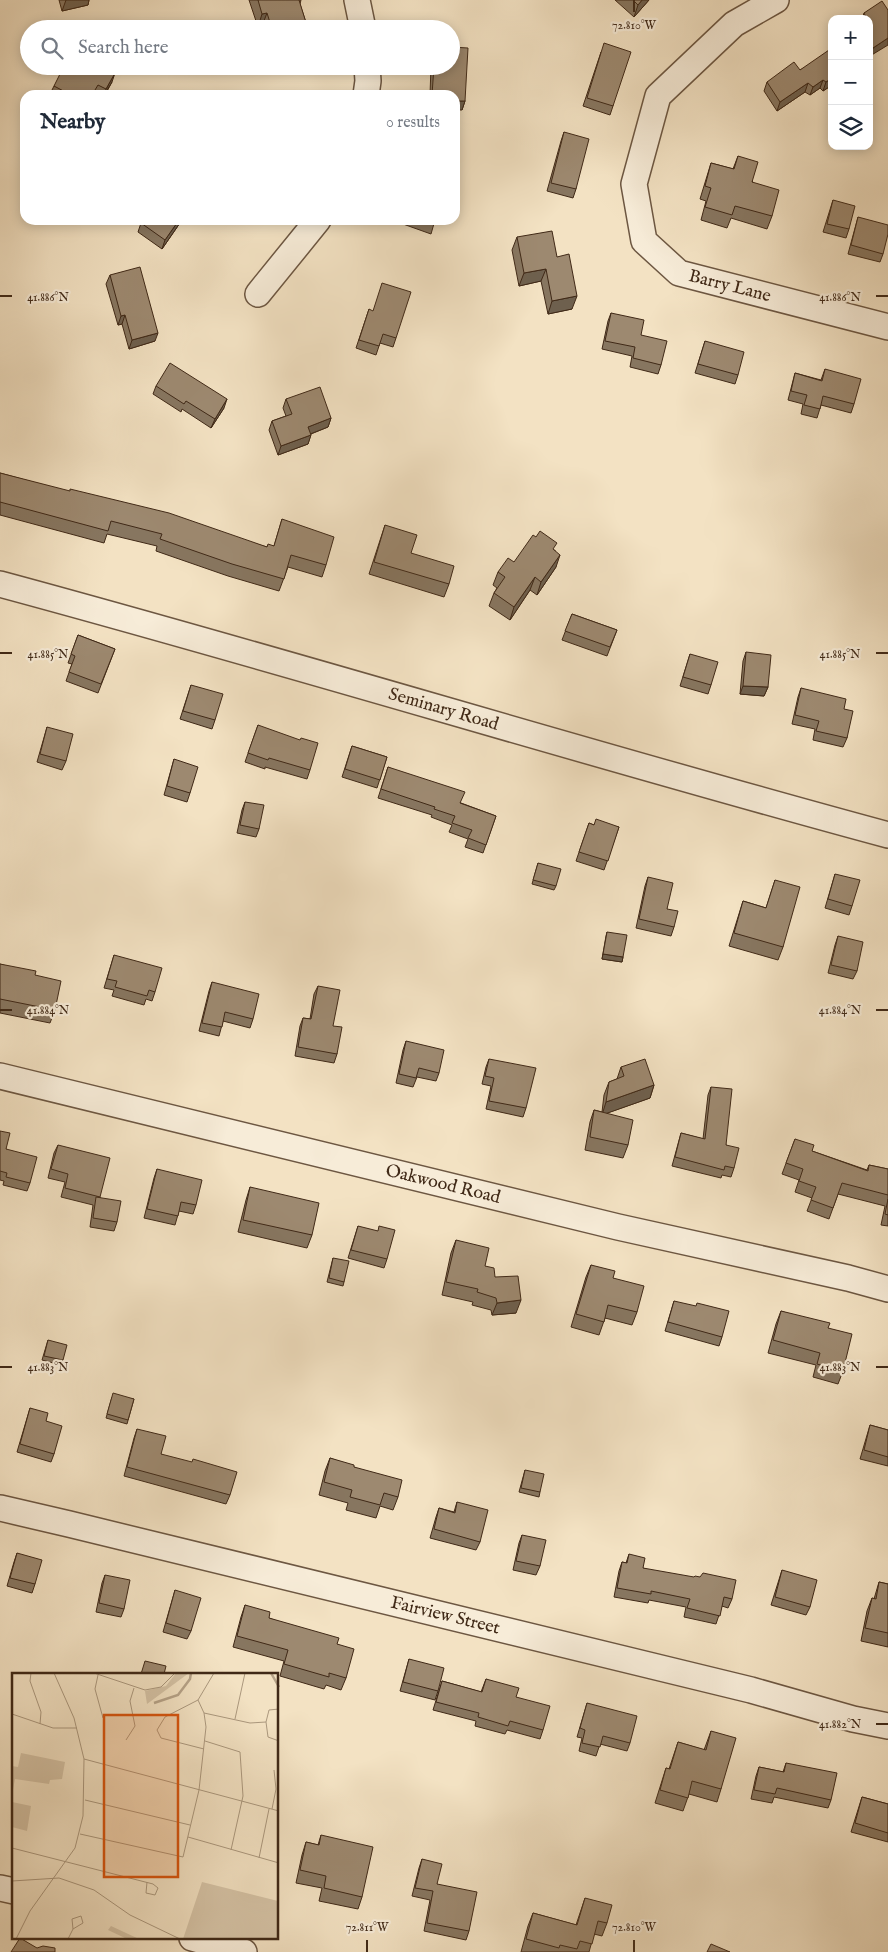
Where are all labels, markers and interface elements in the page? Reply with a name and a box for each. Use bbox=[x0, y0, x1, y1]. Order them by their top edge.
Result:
map controls bbox=[828, 15, 873, 150]
button: + bbox=[828, 15, 873, 60]
text: 72.810°W bbox=[612, 18, 657, 33]
search box bbox=[20, 20, 460, 75]
icon: search bbox=[38, 34, 66, 62]
text: Search here bbox=[78, 36, 169, 60]
button: − bbox=[828, 60, 873, 105]
button: layers bbox=[828, 105, 873, 150]
text: Nearby bbox=[40, 109, 105, 136]
text: 0 results bbox=[386, 113, 440, 133]
street label: Barry Lane bbox=[686, 264, 773, 308]
text: 41.886°N bbox=[27, 290, 69, 305]
text: 41.886°N bbox=[819, 290, 861, 305]
text: 41.885°N bbox=[28, 647, 69, 662]
text: 41.885°N bbox=[820, 647, 861, 662]
street label: Seminary Road bbox=[386, 683, 502, 736]
text: 41.884°N bbox=[27, 1003, 70, 1018]
text: 41.884°N bbox=[819, 1003, 862, 1018]
street label: Oakwood Road bbox=[383, 1159, 503, 1209]
text: 41.883°N bbox=[27, 1360, 69, 1375]
text: 41.883°N bbox=[819, 1360, 861, 1375]
street label: Fairview Street bbox=[388, 1591, 502, 1640]
inset map bbox=[12, 1673, 279, 1940]
text: 41.882°N bbox=[819, 1717, 862, 1732]
text: 72.811°W bbox=[346, 1920, 389, 1935]
text: 72.810°W bbox=[612, 1920, 657, 1935]

